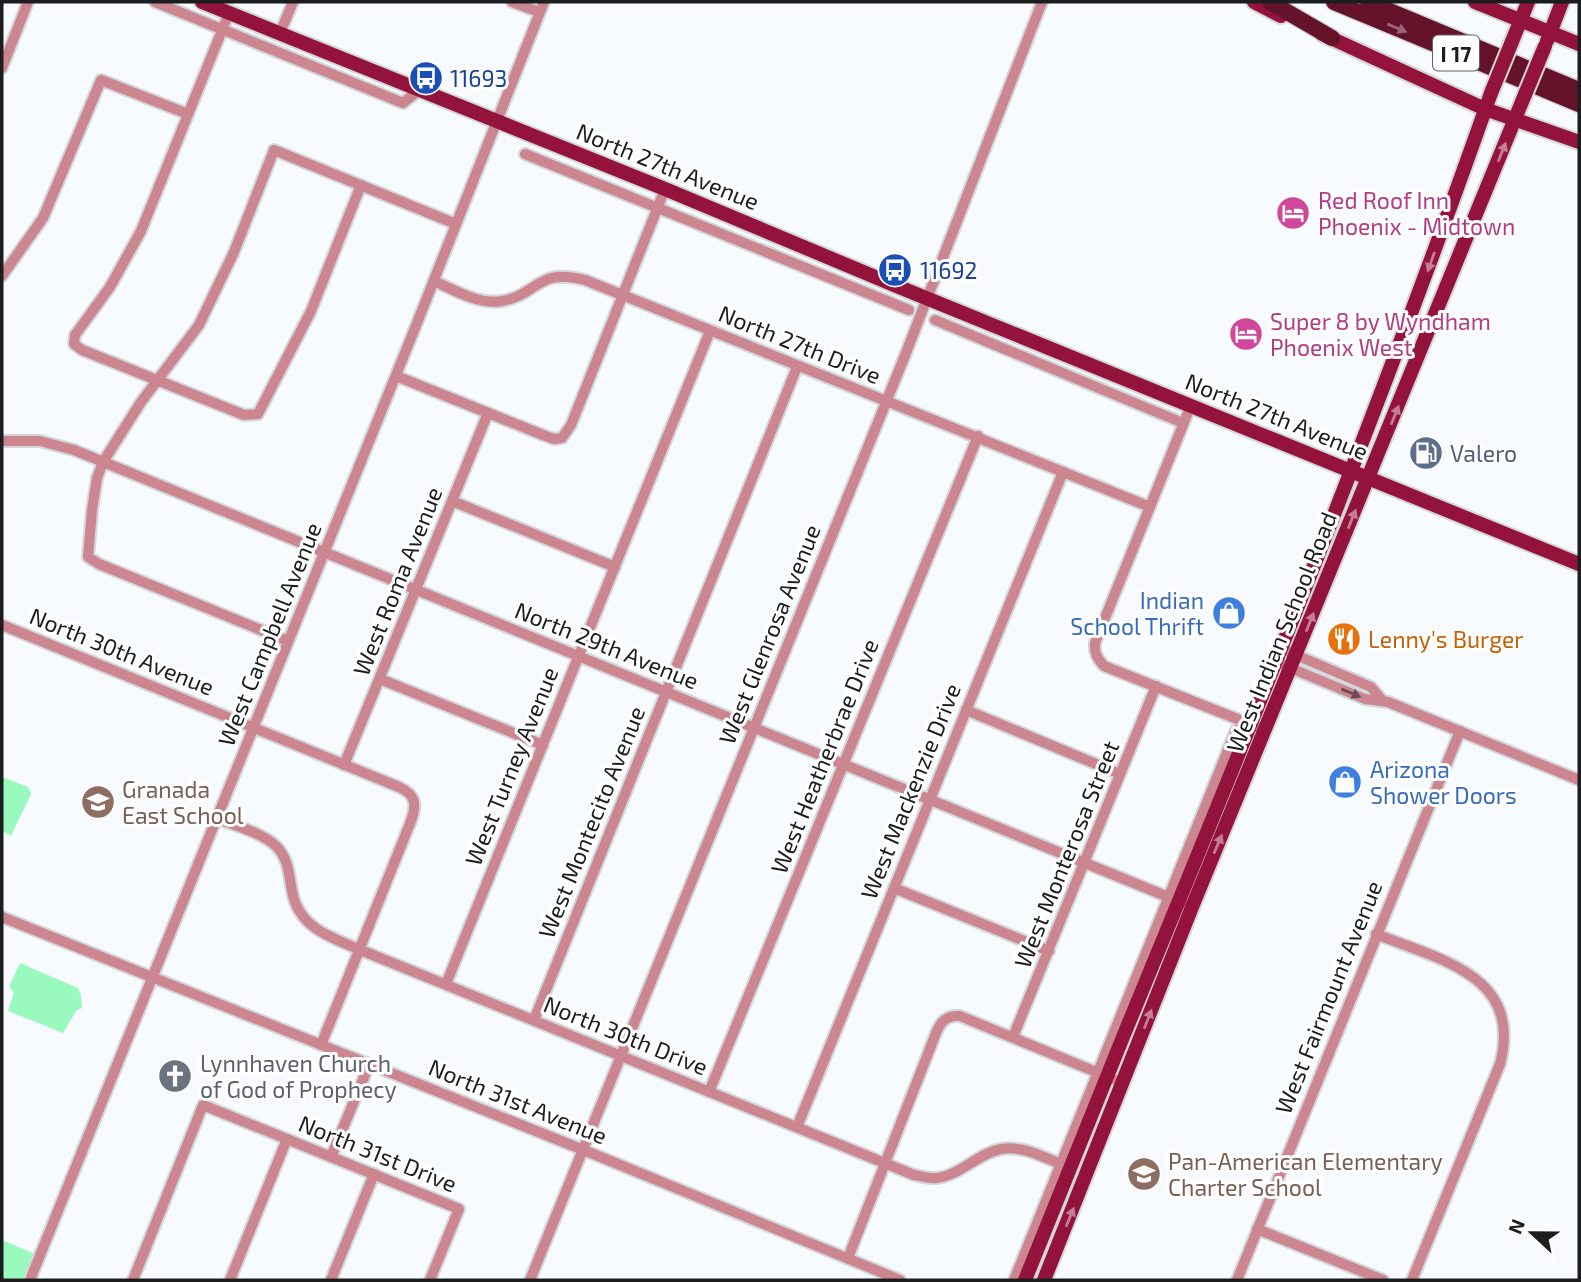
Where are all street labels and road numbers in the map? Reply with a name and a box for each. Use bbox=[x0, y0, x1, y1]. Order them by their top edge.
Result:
road number: I 17 bbox=[1433, 36, 1479, 70]
street label: North 27th Avenue bbox=[573, 117, 763, 215]
street label: North 27th Drive bbox=[715, 299, 885, 389]
street label: North 27th Avenue bbox=[1182, 367, 1372, 465]
street label: West Roma Avenue bbox=[346, 483, 448, 679]
street label: West Indian School Road bbox=[1220, 508, 1342, 756]
street label: West Campbell Avenue bbox=[211, 518, 327, 750]
street label: West Glenrosa Avenue bbox=[712, 520, 826, 748]
street label: North 29th Avenue bbox=[511, 595, 703, 695]
street label: North 30th Avenue bbox=[26, 601, 218, 701]
street label: West Heatherbrae Drive bbox=[764, 635, 884, 877]
street label: West Turney Avenue bbox=[458, 663, 564, 869]
street label: West Mackenzie Drive bbox=[854, 679, 966, 903]
street label: West Montecito Avenue bbox=[532, 702, 650, 942]
street label: West Monterosa Street bbox=[1008, 736, 1124, 972]
street label: West Fairmount Avenue bbox=[1268, 876, 1388, 1118]
street label: North 30th Drive bbox=[540, 989, 712, 1081]
street label: North 31st Avenue bbox=[425, 1052, 611, 1150]
street label: North 31st Drive bbox=[295, 1109, 461, 1197]

